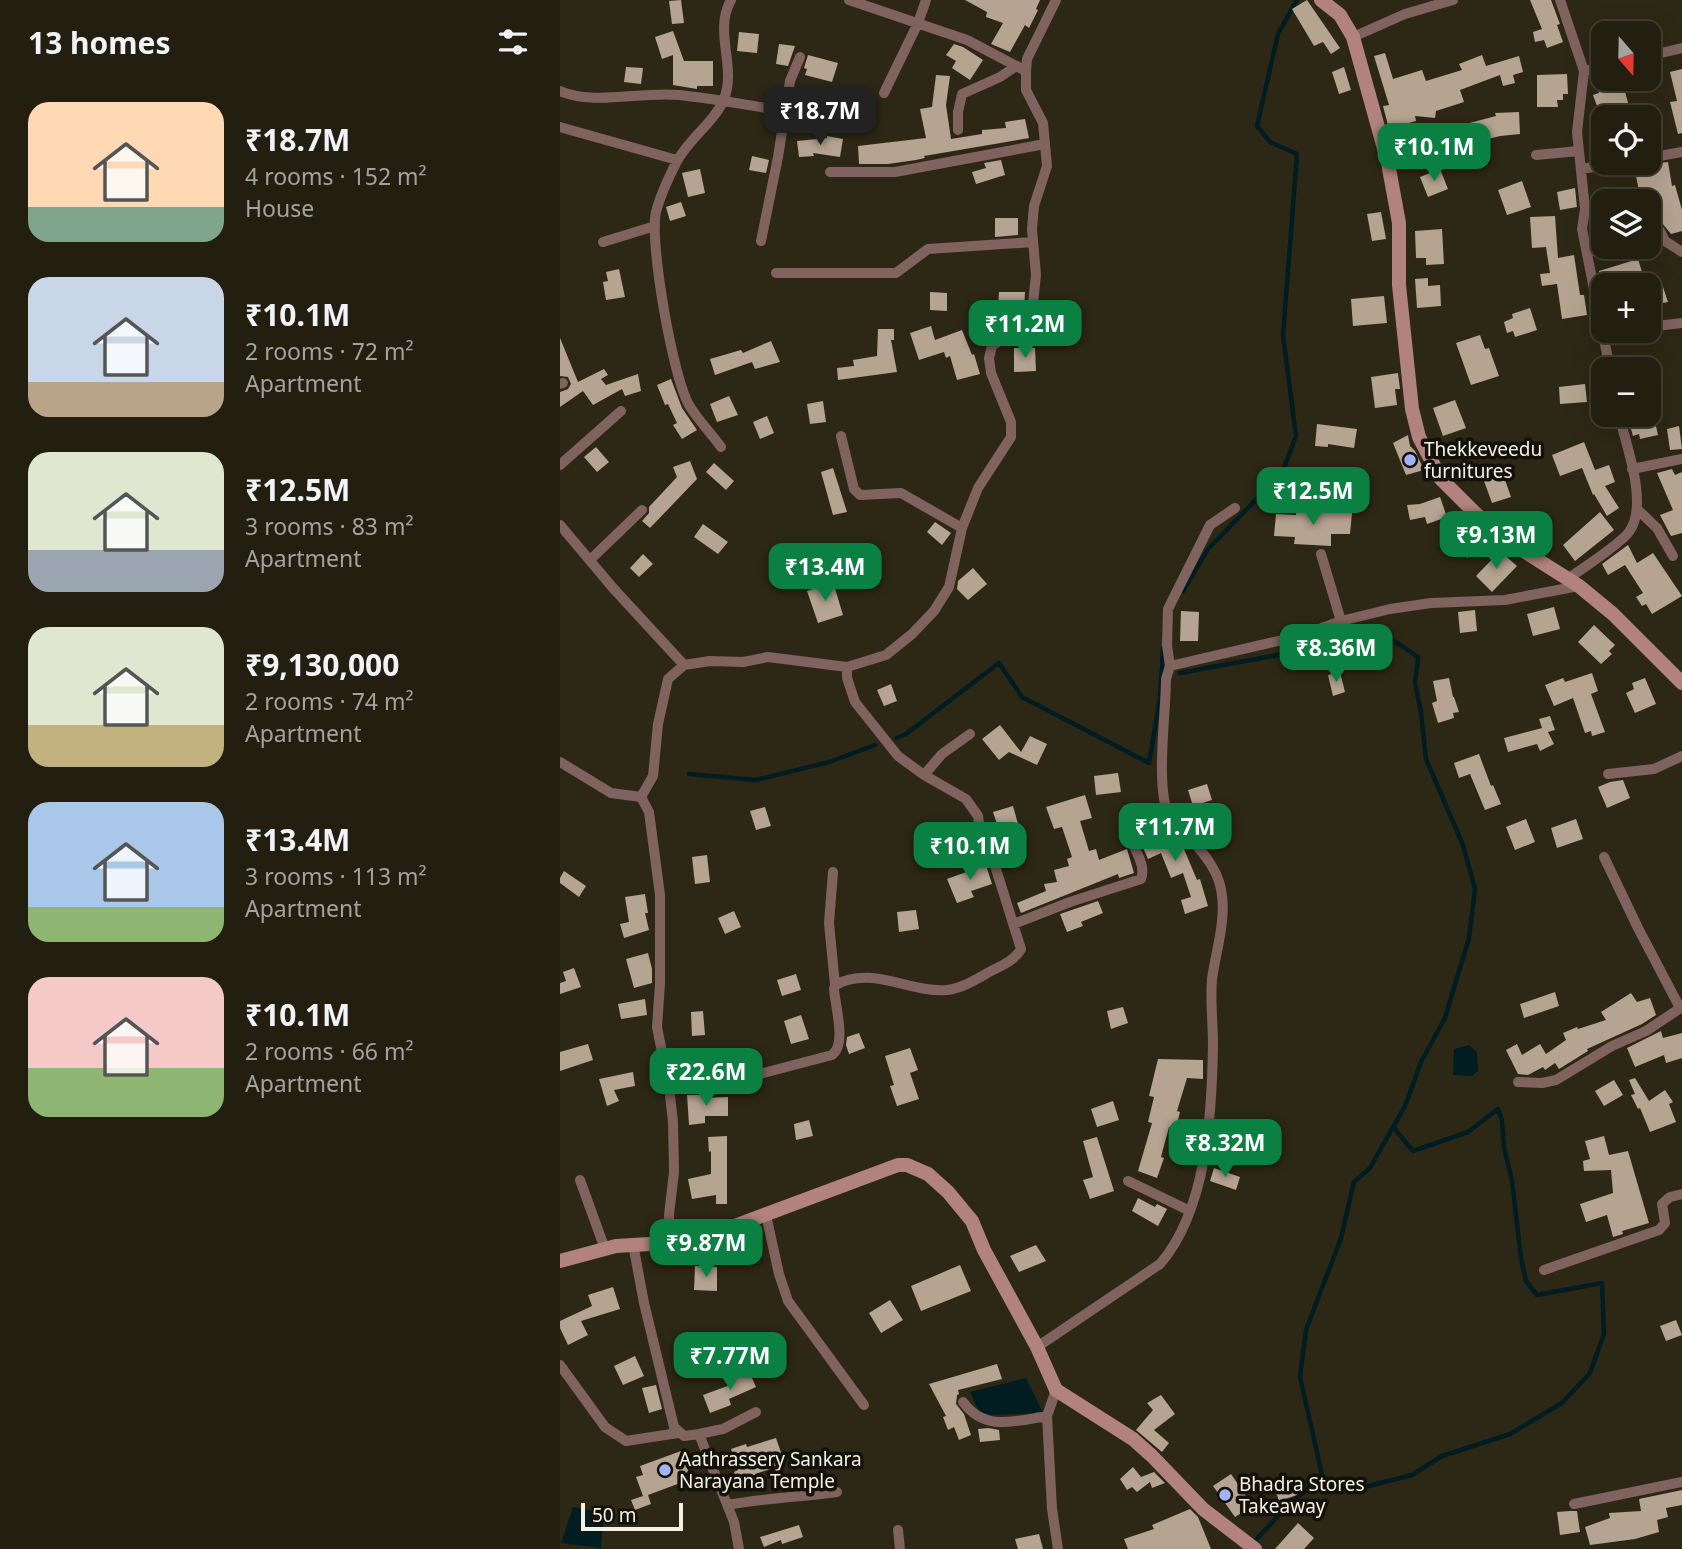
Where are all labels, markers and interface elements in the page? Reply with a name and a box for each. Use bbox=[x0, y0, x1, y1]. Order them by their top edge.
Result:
north arrow bbox=[1591, 21, 1661, 91]
map controls bbox=[1591, 21, 1661, 427]
text: 13 homes bbox=[28, 22, 171, 63]
icon: filters bbox=[494, 23, 532, 61]
pin: ₹18.7M bbox=[763, 88, 877, 147]
text: ₹18.7M bbox=[780, 94, 860, 126]
button: locate bbox=[1591, 105, 1661, 175]
text: ₹18.7M bbox=[245, 119, 350, 160]
pin: ₹10.1M bbox=[1377, 124, 1491, 183]
icon: home bbox=[84, 130, 168, 214]
text: ₹10.1M bbox=[1394, 130, 1474, 162]
text: 4 rooms · 152 m² bbox=[245, 160, 427, 192]
button: layers bbox=[1591, 189, 1661, 259]
text: House bbox=[245, 192, 314, 224]
button: + bbox=[1591, 273, 1661, 343]
text: ₹10.1M bbox=[245, 294, 350, 335]
pin: ₹11.2M bbox=[968, 300, 1082, 360]
icon: home bbox=[84, 305, 168, 389]
text: ₹11.2M bbox=[985, 307, 1065, 339]
text: 2 rooms · 72 m² bbox=[245, 335, 414, 367]
button: − bbox=[1591, 357, 1661, 427]
text: Apartment bbox=[245, 367, 362, 399]
place label: Thekkeveedu furnitures bbox=[1424, 436, 1542, 484]
marker: Thekkeveedu furnitures bbox=[1402, 452, 1418, 468]
pin: ₹12.5M bbox=[1256, 468, 1370, 527]
text: ₹12.5M bbox=[245, 469, 350, 510]
text: ₹12.5M bbox=[1273, 474, 1353, 506]
icon: home bbox=[84, 480, 168, 564]
text: 3 rooms · 83 m² bbox=[245, 510, 414, 542]
pin: ₹9.13M bbox=[1439, 512, 1553, 571]
text: ₹9.13M bbox=[1456, 518, 1536, 550]
text: Apartment bbox=[245, 542, 362, 574]
pin: ₹13.4M bbox=[768, 544, 882, 603]
text: ₹13.4M bbox=[785, 550, 865, 582]
pin: ₹8.36M bbox=[1279, 624, 1393, 684]
text: ₹8.36M bbox=[1296, 631, 1376, 663]
text: ₹9,130,000 bbox=[245, 644, 399, 685]
icon: home bbox=[84, 655, 168, 739]
text: 2 rooms · 74 m² bbox=[245, 685, 414, 717]
text: Apartment bbox=[245, 717, 362, 749]
pin: ₹11.7M bbox=[1118, 804, 1232, 863]
text: ₹11.7M bbox=[1135, 810, 1215, 842]
text: ₹13.4M bbox=[245, 819, 350, 860]
pin: ₹10.1M bbox=[913, 822, 1027, 882]
text: ₹10.1M bbox=[930, 829, 1010, 861]
icon: home bbox=[84, 830, 168, 914]
text: 3 rooms · 113 m² bbox=[245, 860, 427, 892]
text: Apartment bbox=[245, 892, 362, 924]
text: ₹10.1M bbox=[245, 994, 350, 1035]
icon: home bbox=[84, 1005, 168, 1089]
text: 2 rooms · 66 m² bbox=[245, 1035, 414, 1067]
pin: ₹22.6M bbox=[649, 1048, 763, 1108]
text: ₹22.6M bbox=[666, 1055, 746, 1087]
text: Apartment bbox=[245, 1067, 362, 1099]
pin: ₹8.32M bbox=[1168, 1120, 1282, 1179]
text: ₹8.32M bbox=[1185, 1126, 1265, 1158]
pin: ₹9.87M bbox=[649, 1220, 763, 1279]
text: ₹9.87M bbox=[666, 1226, 746, 1258]
pin: ₹7.77M bbox=[673, 1332, 787, 1392]
text: ₹7.77M bbox=[690, 1339, 770, 1371]
place label: Aathrassery Sankara Narayana Temple bbox=[679, 1446, 862, 1494]
marker: Aathrassery Sankara Narayana Temple bbox=[657, 1462, 673, 1478]
place label: Bhadra Stores Takeaway bbox=[1239, 1471, 1365, 1519]
marker: Bhadra Stores Takeaway bbox=[1217, 1487, 1233, 1503]
scale bar bbox=[581, 1500, 682, 1532]
text: 50 m bbox=[592, 1502, 636, 1528]

